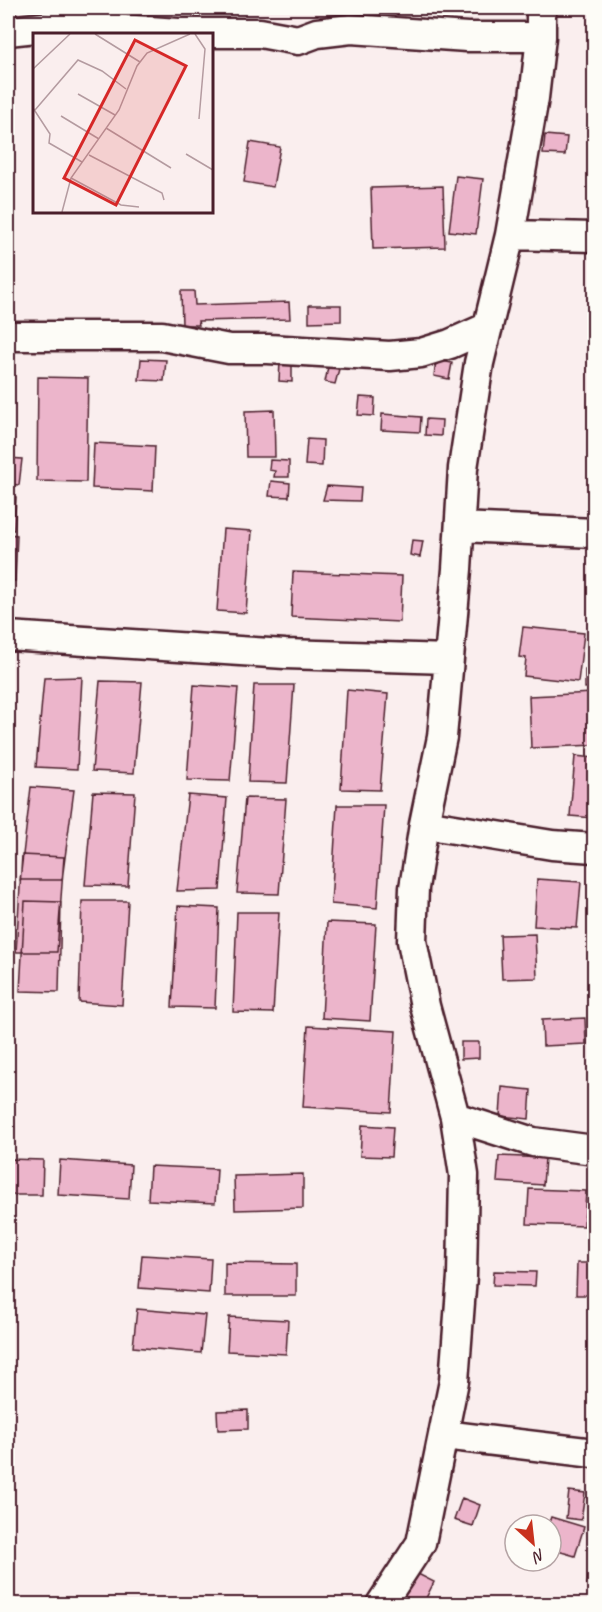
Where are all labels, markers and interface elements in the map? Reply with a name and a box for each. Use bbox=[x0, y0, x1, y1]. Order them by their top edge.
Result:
inset map bbox=[33, 33, 213, 213]
north arrow bbox=[503, 1513, 563, 1573]
text: N bbox=[528, 1544, 548, 1568]

